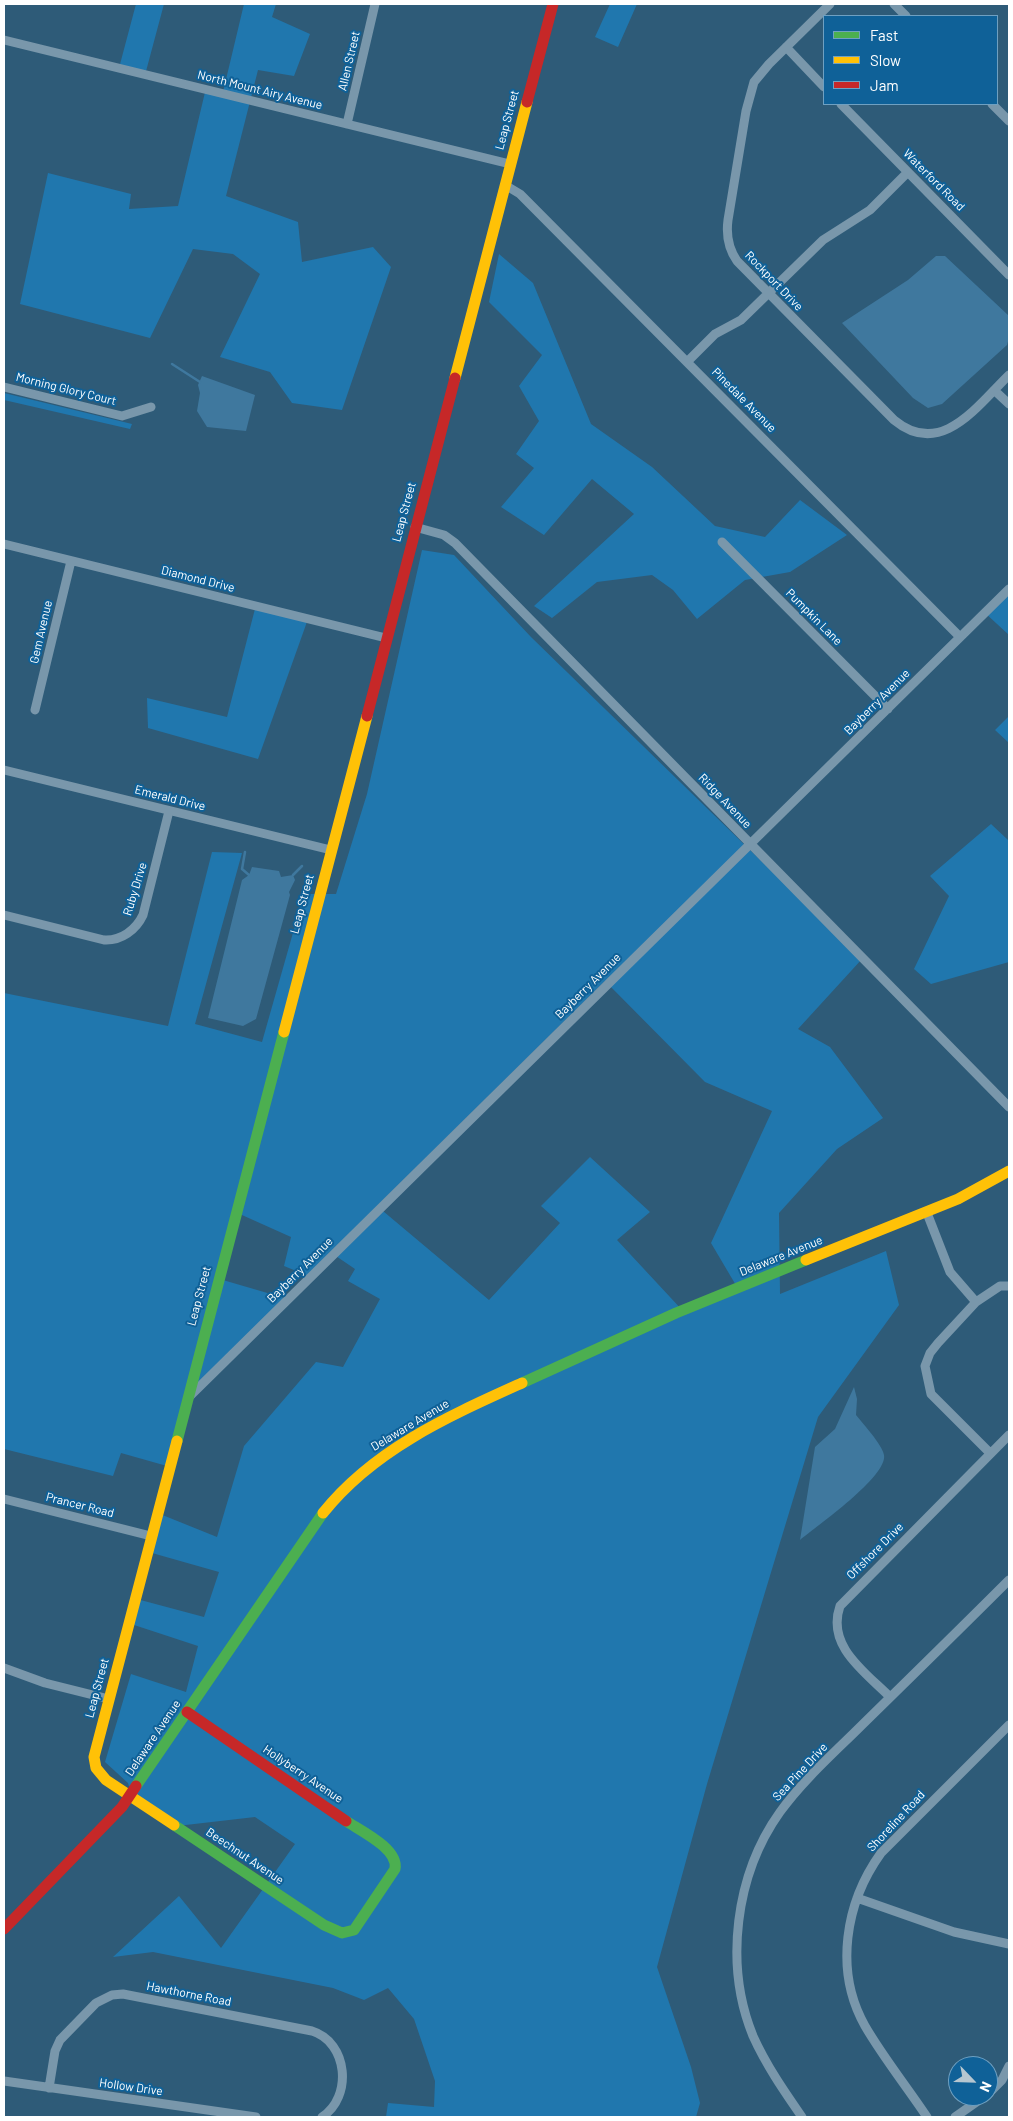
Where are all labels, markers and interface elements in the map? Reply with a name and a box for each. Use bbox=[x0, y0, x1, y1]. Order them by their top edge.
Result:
legend bbox=[823, 15, 998, 105]
text: Fast bbox=[870, 26, 898, 44]
street label: Allen Street bbox=[335, 30, 363, 92]
text: Slow bbox=[870, 51, 901, 69]
street label: North Mount Airy Avenue bbox=[196, 67, 324, 113]
text: Jam bbox=[870, 76, 899, 94]
street label: Leap Street bbox=[492, 89, 522, 151]
street label: Waterford Road bbox=[900, 146, 968, 214]
street label: Rockport Drive bbox=[742, 248, 806, 314]
street label: Pinedale Avenue bbox=[709, 365, 779, 435]
street label: Morning Glory Court bbox=[14, 370, 118, 408]
street label: Leap Street bbox=[389, 481, 419, 543]
street label: Diamond Drive bbox=[160, 563, 236, 595]
street label: Pumpkin Lane bbox=[783, 586, 845, 648]
street label: Gem Avenue bbox=[27, 599, 55, 665]
street label: Bayberry Avenue bbox=[841, 666, 913, 738]
street label: Ridge Avenue bbox=[695, 771, 755, 831]
street label: Emerald Drive bbox=[133, 782, 207, 814]
street label: Ruby Drive bbox=[120, 861, 150, 917]
street label: Leap Street bbox=[287, 873, 317, 935]
street label: Bayberry Avenue bbox=[552, 950, 624, 1022]
street label: Delaware Avenue bbox=[737, 1233, 825, 1279]
street label: Bayberry Avenue bbox=[264, 1234, 336, 1306]
street label: Leap Street bbox=[184, 1265, 214, 1327]
street label: Delaware Avenue bbox=[368, 1396, 452, 1454]
street label: Prancer Road bbox=[44, 1490, 116, 1520]
street label: Offshore Drive bbox=[844, 1520, 906, 1582]
street label: Leap Street bbox=[82, 1657, 112, 1719]
street label: Delaware Avenue bbox=[122, 1697, 184, 1779]
street label: Sea Pine Drive bbox=[770, 1740, 830, 1804]
street label: Hollyberry Avenue bbox=[260, 1742, 346, 1806]
street label: Shoreline Road bbox=[864, 1788, 928, 1854]
street label: Beechnut Avenue bbox=[203, 1825, 287, 1887]
street label: Hawthorne Road bbox=[145, 1979, 233, 2009]
north arrow bbox=[948, 2056, 998, 2106]
street label: Hollow Drive bbox=[98, 2075, 164, 2099]
text: N bbox=[977, 2079, 996, 2095]

